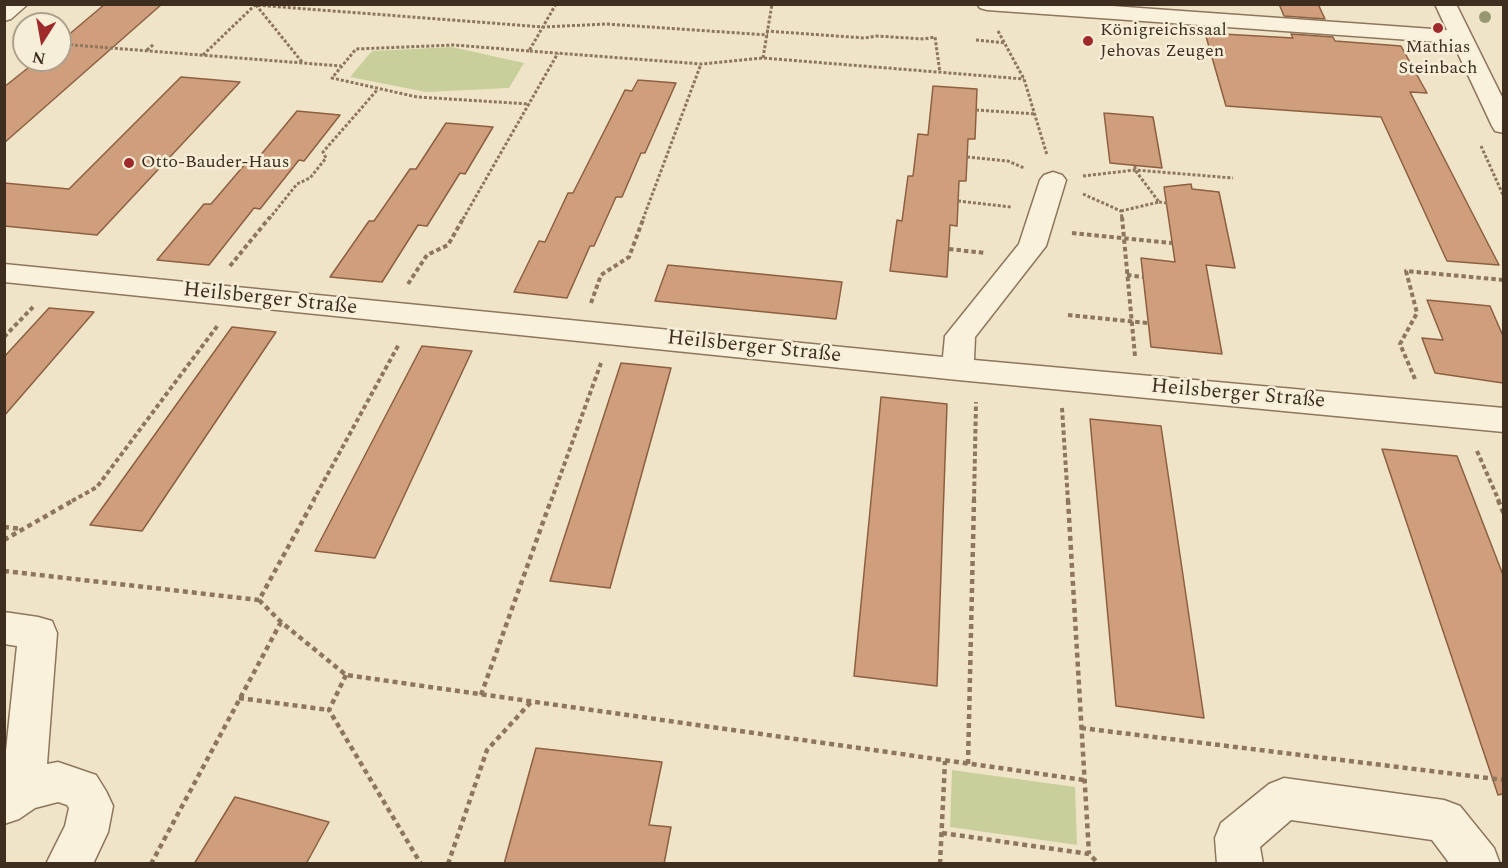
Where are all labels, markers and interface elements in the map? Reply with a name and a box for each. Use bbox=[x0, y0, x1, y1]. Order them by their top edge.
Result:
north arrow bbox=[12, 12, 72, 72]
place label: Königreichssaal Jehovas Zeugen bbox=[1100, 20, 1227, 63]
marker: Mathias Steinbach bbox=[1431, 21, 1445, 35]
marker: Königreichssaal Jehovas Zeugen bbox=[1081, 34, 1095, 48]
place label: Mathias Steinbach bbox=[1399, 37, 1477, 80]
text: N bbox=[30, 45, 48, 71]
place label: Otto-Bauder-Haus bbox=[141, 152, 289, 174]
marker: Otto-Bauder-Haus bbox=[122, 156, 136, 170]
street label: Heilsberger Straße bbox=[182, 278, 358, 322]
street label: Heilsberger Straße bbox=[666, 326, 842, 370]
street label: Heilsberger Straße bbox=[1150, 375, 1326, 415]

